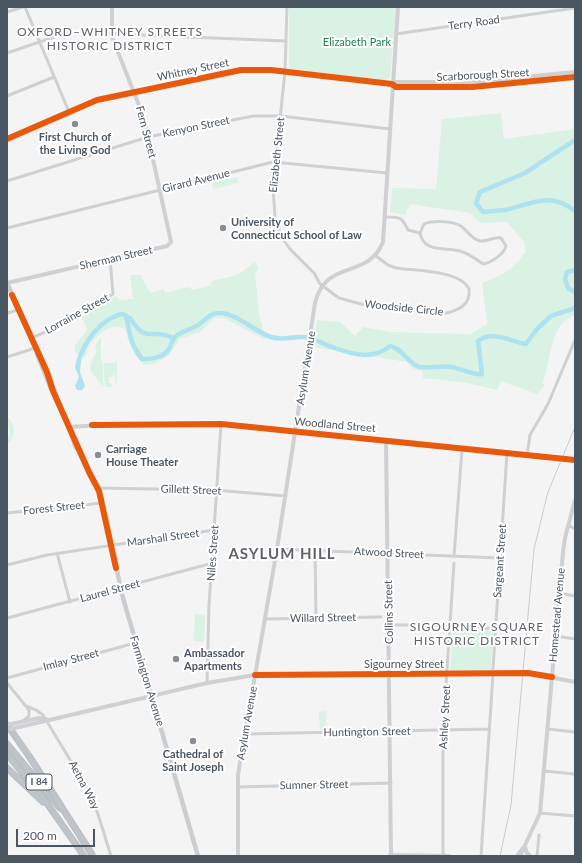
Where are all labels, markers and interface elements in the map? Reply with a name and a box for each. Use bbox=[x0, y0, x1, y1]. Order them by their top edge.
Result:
street label: Terry Road bbox=[447, 13, 501, 33]
district label: OXFORD–WHITNEY STREETS HISTORIC DISTRICT bbox=[17, 25, 203, 53]
park label: Elizabeth Park bbox=[323, 35, 391, 49]
street label: Whitney Street bbox=[156, 56, 230, 84]
street label: Scarborough Street bbox=[436, 66, 530, 84]
street label: Fern Street bbox=[133, 104, 159, 160]
street label: Kenyon Street bbox=[161, 113, 231, 141]
street label: Elizabeth Street bbox=[266, 117, 288, 193]
marker: First Church of the Living God bbox=[70, 119, 80, 129]
place label: First Church of the Living God bbox=[39, 130, 111, 156]
street label: Girard Avenue bbox=[161, 166, 231, 196]
place label: University of Connecticut School of Law bbox=[231, 215, 362, 241]
marker: University of Connecticut School of Law bbox=[218, 223, 228, 233]
street label: Sherman Street bbox=[78, 243, 154, 273]
street label: Lorraine Street bbox=[43, 291, 111, 337]
street label: Woodside Circle bbox=[364, 297, 444, 319]
street label: Asylum Avenue bbox=[294, 330, 318, 406]
street label: Woodland Street bbox=[294, 415, 376, 435]
place label: Carriage House Theater bbox=[106, 442, 178, 468]
marker: Carriage House Theater bbox=[93, 450, 103, 460]
street label: Gillett Street bbox=[160, 482, 222, 498]
street label: Forest Street bbox=[22, 498, 86, 518]
street label: Sargeant Street bbox=[491, 524, 509, 598]
street label: Niles Street bbox=[204, 525, 222, 581]
street label: Marshall Street bbox=[126, 526, 200, 550]
district label: ASYLUM HILL bbox=[228, 545, 336, 563]
street label: Atwood Street bbox=[354, 545, 424, 561]
street label: Homestead Avenue bbox=[546, 567, 568, 663]
street label: Laurel Street bbox=[79, 577, 141, 605]
street label: Collins Street bbox=[382, 580, 396, 644]
street label: Willard Street bbox=[290, 611, 356, 625]
district label: SIGOURNEY SQUARE HISTORIC DISTRICT bbox=[410, 620, 544, 648]
street label: Farmington Avenue bbox=[127, 634, 167, 728]
street label: Imlay Street bbox=[42, 646, 100, 674]
place label: Ambassador Apartments bbox=[184, 646, 245, 672]
marker: Ambassador Apartments bbox=[171, 654, 181, 664]
street label: Sigourney Street bbox=[364, 657, 444, 671]
street label: Asylum Avenue bbox=[234, 685, 260, 761]
street label: Ashley Street bbox=[437, 685, 453, 749]
street label: Huntington Street bbox=[323, 725, 411, 739]
marker: Cathedral of Saint Joseph bbox=[188, 736, 198, 746]
place label: Cathedral of Saint Joseph bbox=[162, 747, 224, 773]
street label: Aetna Way bbox=[66, 758, 102, 812]
road number: I 84 bbox=[26, 774, 52, 790]
street label: Sumner Street bbox=[280, 778, 348, 792]
scale bar bbox=[18, 821, 97, 847]
text: 200 m bbox=[23, 828, 57, 843]

